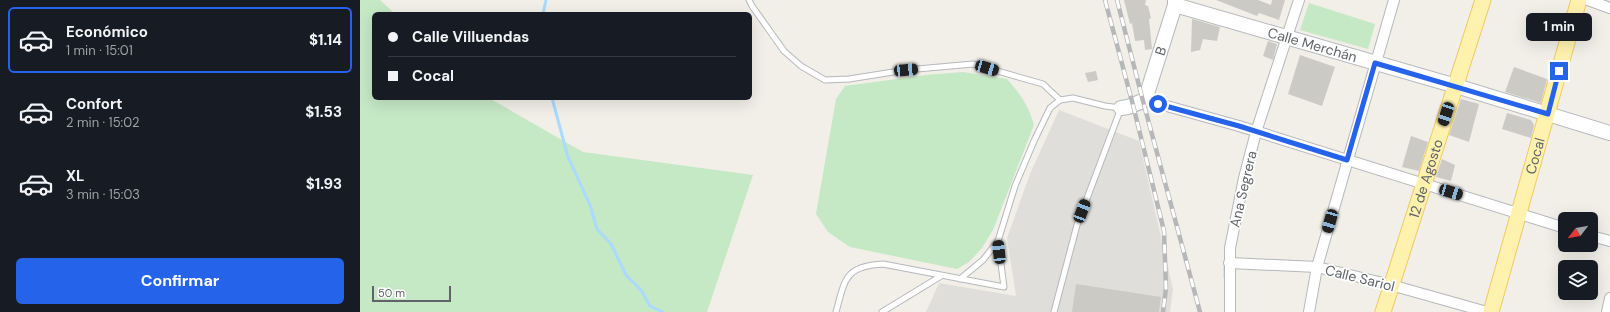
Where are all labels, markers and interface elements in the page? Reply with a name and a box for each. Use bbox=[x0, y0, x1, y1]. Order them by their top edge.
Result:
callout: 1 min bbox=[1526, 13, 1592, 41]
text: 1 min bbox=[1543, 18, 1575, 35]
icon: car bbox=[18, 22, 54, 58]
text: Económico bbox=[66, 22, 148, 42]
street label: Calle Merchán bbox=[1266, 23, 1359, 66]
text: Calle Villuendas bbox=[412, 27, 529, 47]
text: $1.14 bbox=[309, 30, 342, 50]
text: 1 min · 15:01 bbox=[66, 42, 133, 59]
street label: B bbox=[1151, 44, 1170, 58]
car bbox=[974, 59, 1000, 77]
route end bbox=[1550, 62, 1568, 80]
car bbox=[894, 63, 918, 77]
text: Cocal bbox=[412, 66, 454, 86]
icon: car bbox=[18, 94, 54, 130]
text: Confort bbox=[66, 94, 123, 114]
route start bbox=[1149, 95, 1167, 113]
car bbox=[1437, 101, 1455, 127]
text: $1.53 bbox=[305, 102, 342, 122]
text: 2 min · 15:02 bbox=[66, 114, 139, 131]
street label: Cocal bbox=[1521, 136, 1549, 176]
street label: 12 de Agosto bbox=[1405, 137, 1447, 221]
street label: Ana Segrera bbox=[1225, 149, 1261, 229]
icon: car bbox=[18, 166, 54, 202]
text: XL bbox=[66, 166, 84, 186]
text: $1.93 bbox=[306, 174, 342, 194]
car bbox=[1438, 183, 1464, 201]
text: 3 min · 15:03 bbox=[66, 186, 140, 203]
car bbox=[1072, 198, 1092, 224]
car bbox=[1321, 208, 1339, 234]
north arrow bbox=[1558, 212, 1598, 252]
map controls bbox=[1558, 212, 1598, 300]
car bbox=[992, 239, 1006, 265]
button: Confirmar bbox=[16, 258, 344, 304]
button: layers bbox=[1558, 260, 1598, 300]
street label: Calle Sariol bbox=[1323, 261, 1397, 295]
scale bar bbox=[372, 284, 451, 303]
text: 50 m bbox=[378, 286, 405, 300]

